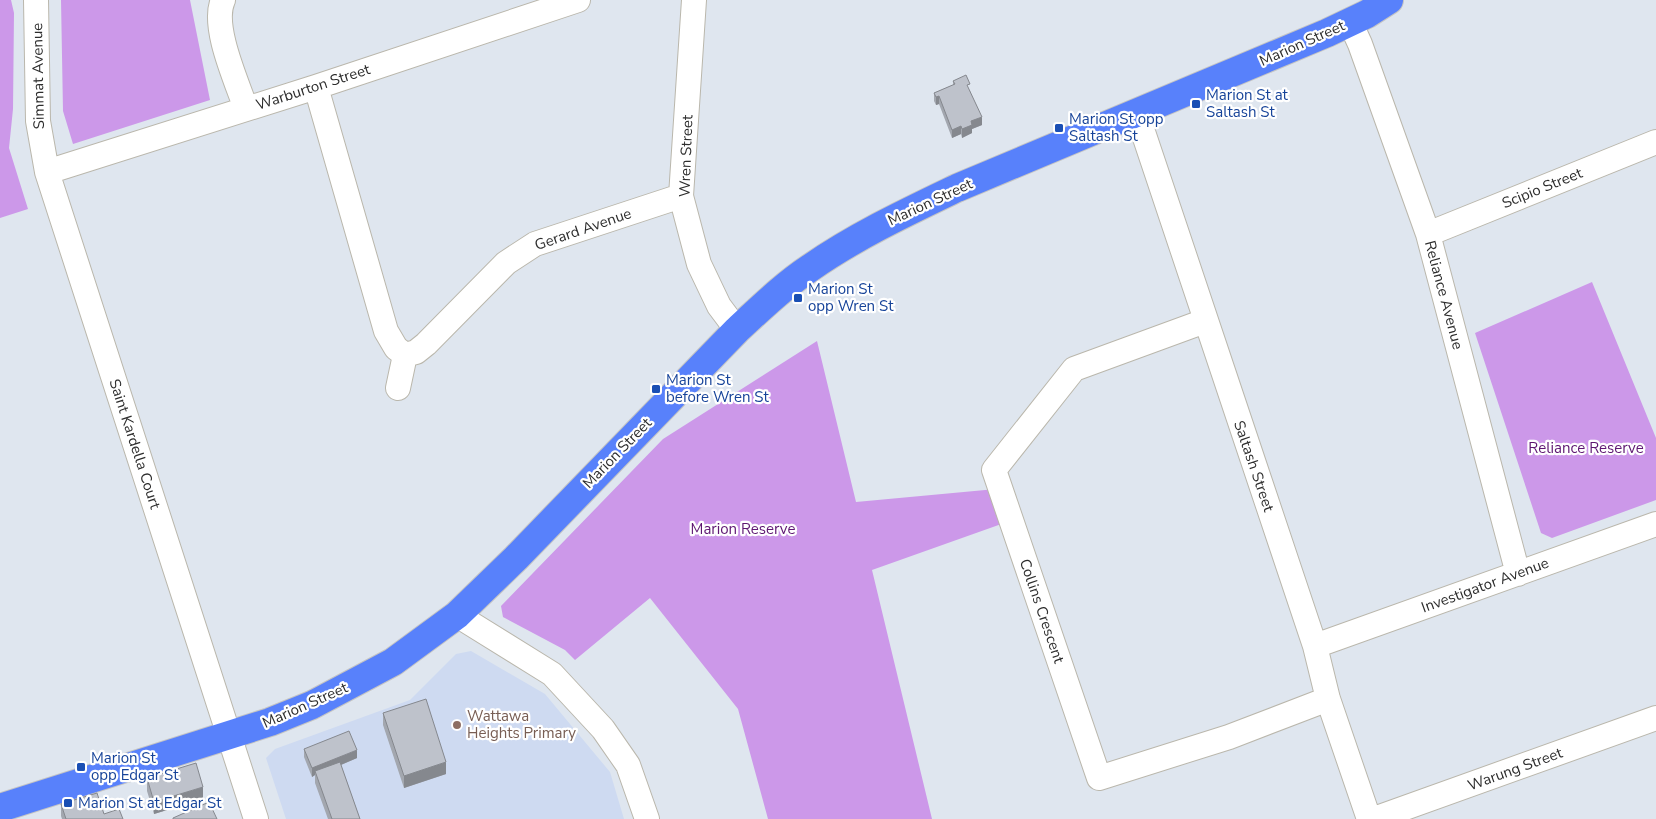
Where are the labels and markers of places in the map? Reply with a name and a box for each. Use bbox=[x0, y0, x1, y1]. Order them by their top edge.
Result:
place label: Marion St at Saltash St bbox=[1206, 85, 1289, 122]
marker: Marion St at Saltash St bbox=[1190, 98, 1202, 110]
place label: Marion St opp Saltash St bbox=[1069, 109, 1164, 146]
marker: Marion St opp Saltash St bbox=[1053, 122, 1065, 134]
place label: Marion St opp Wren St bbox=[808, 279, 894, 316]
marker: Marion St opp Wren St bbox=[792, 292, 804, 304]
place label: Marion St before Wren St bbox=[666, 370, 769, 407]
marker: Marion St before Wren St bbox=[650, 383, 662, 395]
place label: Wattawa Heights Primary bbox=[467, 706, 576, 743]
marker: Wattawa Heights Primary bbox=[451, 719, 463, 731]
place label: Marion St opp Edgar St bbox=[91, 748, 179, 785]
marker: Marion St opp Edgar St bbox=[75, 761, 87, 773]
place label: Marion St at Edgar St bbox=[78, 793, 222, 813]
marker: Marion St at Edgar St bbox=[62, 797, 74, 809]

